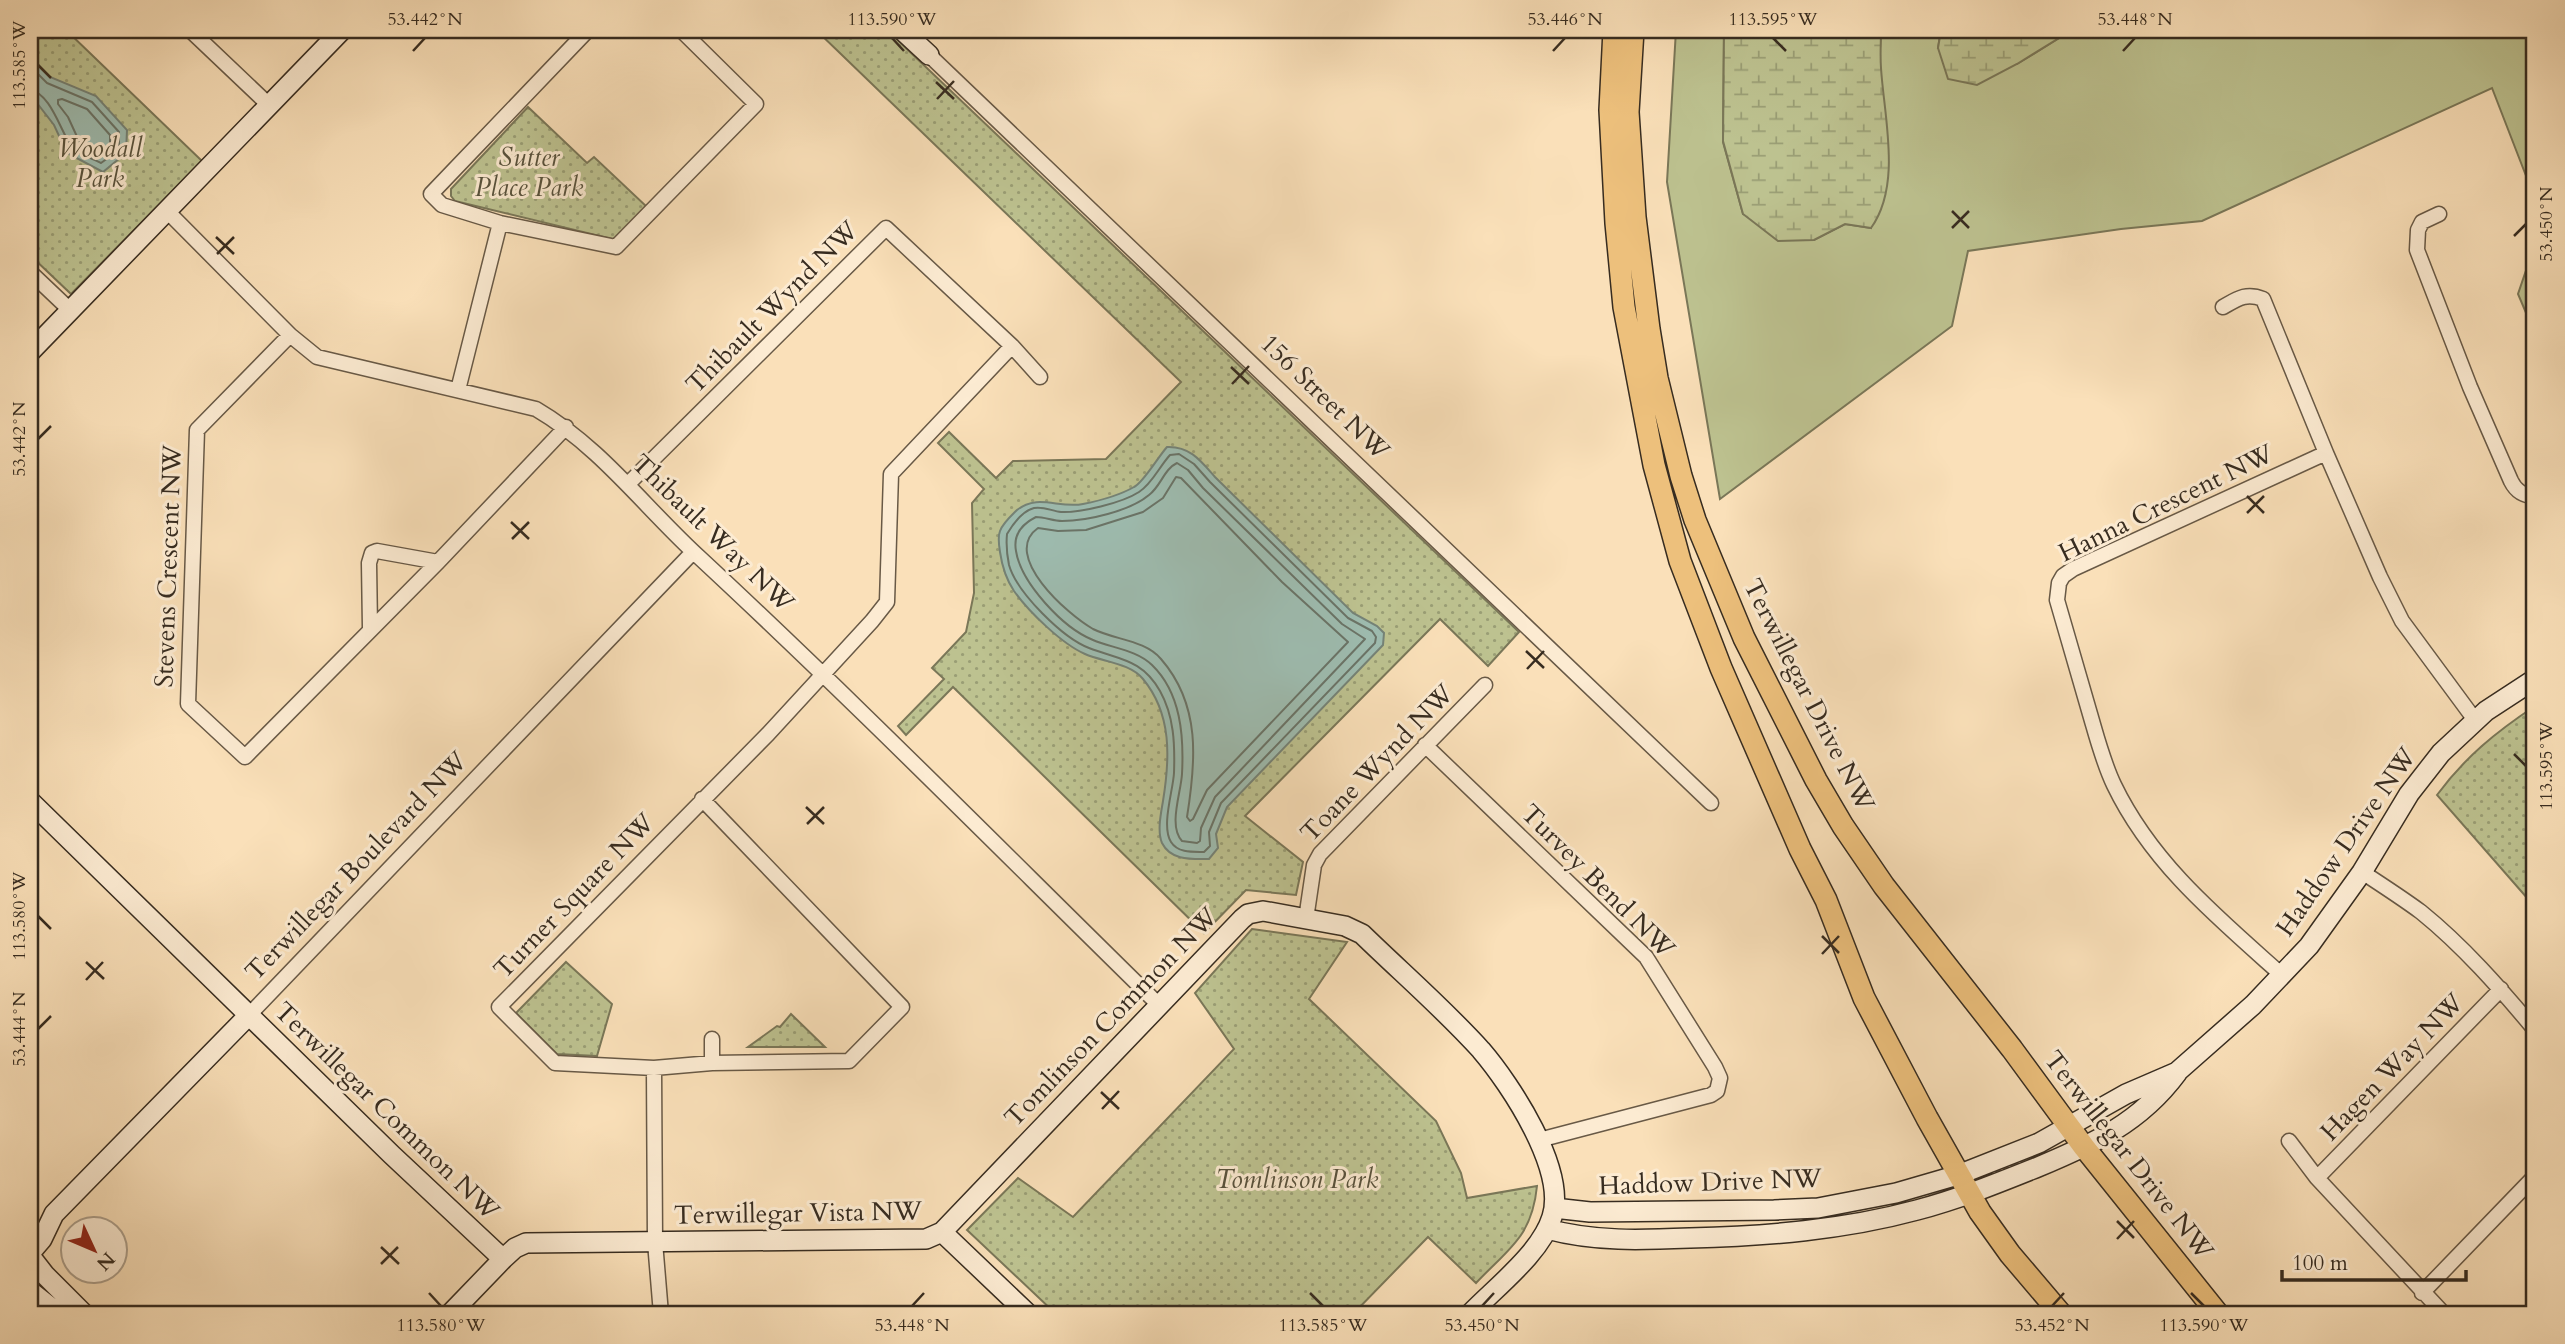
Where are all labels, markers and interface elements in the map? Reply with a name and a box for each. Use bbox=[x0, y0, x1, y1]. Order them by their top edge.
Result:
text: 53.442°N bbox=[387, 7, 463, 32]
text: 113.590°W bbox=[848, 7, 937, 32]
text: 53.446°N bbox=[1527, 7, 1603, 32]
text: 113.595°W bbox=[1729, 7, 1818, 32]
text: 53.448°N bbox=[2097, 7, 2173, 32]
text: 113.585°W bbox=[7, 20, 32, 110]
park label: Woodall Park bbox=[58, 131, 143, 196]
park label: Sutter Place Park bbox=[475, 140, 583, 205]
text: 53.450°N bbox=[2534, 186, 2559, 262]
street label: Thibault Wynd NW bbox=[678, 213, 866, 401]
street label: 156 Street NW bbox=[1253, 326, 1398, 468]
text: 53.442°N bbox=[7, 401, 32, 477]
street label: Hanna Crescent NW bbox=[2053, 436, 2280, 570]
street label: Stevens Crescent NW bbox=[146, 444, 190, 688]
street label: Thibault Way NW bbox=[624, 446, 802, 620]
street label: Terwillegar Drive NW bbox=[1735, 573, 1883, 818]
street label: Toane Wynd NW bbox=[1293, 676, 1462, 850]
text: 113.595°W bbox=[2534, 721, 2559, 811]
street label: Haddow Drive NW bbox=[2268, 740, 2425, 943]
street label: Terwillegar Boulevard NW bbox=[237, 744, 475, 988]
street label: Turvey Bend NW bbox=[1513, 796, 1683, 966]
street label: Turner Square NW bbox=[486, 805, 662, 986]
text: 113.580°W bbox=[7, 871, 32, 961]
street label: Tomlinson Common NW bbox=[997, 899, 1226, 1135]
street label: Hagen Way NW bbox=[2312, 985, 2472, 1148]
text: 53.444°N bbox=[7, 991, 32, 1067]
street label: Terwillegar Common NW bbox=[267, 994, 507, 1228]
street label: Terwillegar Drive NW bbox=[2036, 1043, 2222, 1267]
street label: Haddow Drive NW bbox=[1598, 1161, 1822, 1203]
park label: Tomlinson Park bbox=[1216, 1162, 1379, 1197]
street label: Terwillegar Vista NW bbox=[674, 1193, 923, 1233]
north arrow bbox=[60, 1214, 130, 1284]
scale bar bbox=[2282, 1239, 2465, 1283]
text: N bbox=[90, 1246, 121, 1276]
text: 100 m bbox=[2292, 1249, 2348, 1278]
text: 113.580°W bbox=[397, 1313, 486, 1338]
text: 53.448°N bbox=[874, 1313, 950, 1338]
text: 113.585°W bbox=[1279, 1313, 1368, 1338]
text: 53.450°N bbox=[1444, 1313, 1520, 1338]
text: 53.452°N bbox=[2014, 1313, 2090, 1338]
text: 113.590°W bbox=[2160, 1313, 2249, 1338]

